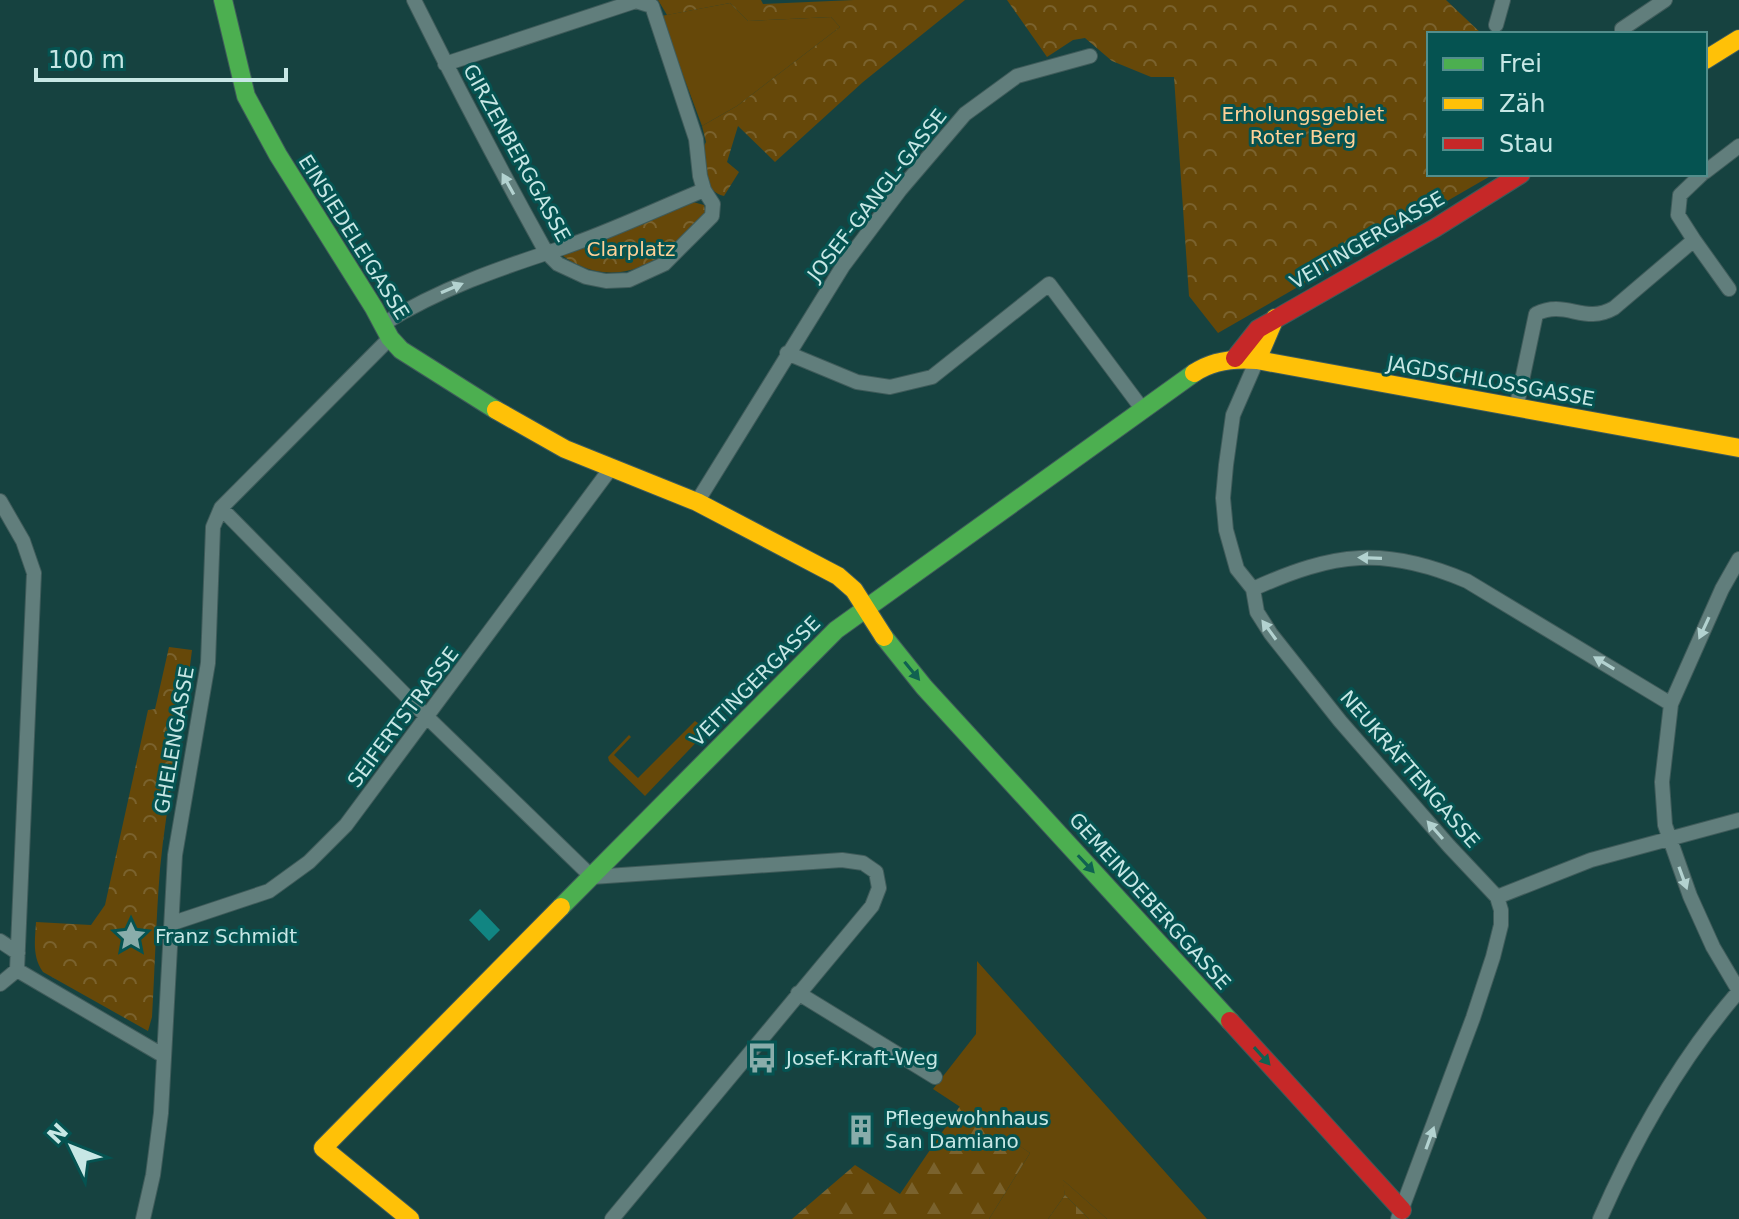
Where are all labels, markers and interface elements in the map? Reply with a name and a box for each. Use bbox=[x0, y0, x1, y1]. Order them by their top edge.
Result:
scale bar bbox=[36, 32, 286, 82]
legend bbox=[1427, 32, 1707, 176]
text: 100 m bbox=[48, 46, 125, 74]
text: Frei bbox=[1499, 50, 1542, 78]
street label: GIRZENBERGGASSE bbox=[458, 60, 576, 246]
text: Zäh bbox=[1499, 90, 1545, 118]
park label: Erholungsgebiet Roter Berg bbox=[1222, 102, 1385, 149]
street label: JOSEF-GANGL-GASSE bbox=[801, 104, 952, 287]
text: Stau bbox=[1499, 130, 1554, 158]
street label: EINSIEDELEIGASSE bbox=[294, 150, 414, 324]
one-way arrow bbox=[501, 172, 515, 195]
street label: VEITINGERGASSE bbox=[1285, 186, 1449, 294]
park label: Clarplatz bbox=[587, 237, 675, 261]
one-way arrow bbox=[440, 281, 464, 294]
street label: JAGDSCHLOSSGASSE bbox=[1383, 351, 1597, 411]
one-way arrow bbox=[1357, 551, 1382, 564]
street label: VEITINGERGASSE bbox=[685, 611, 825, 751]
one-way arrow bbox=[1697, 617, 1711, 640]
one-way arrow bbox=[1261, 620, 1277, 641]
street label: SEIFERTSTRASSE bbox=[342, 642, 464, 792]
one-way arrow bbox=[1593, 657, 1615, 671]
one-way arrow bbox=[904, 661, 920, 681]
street label: GHELENGASSE bbox=[149, 664, 199, 816]
street label: NEUKRÄFTENGASSE bbox=[1335, 686, 1485, 852]
street label: GEMEINDEBERGGASSE bbox=[1064, 808, 1236, 994]
one-way arrow bbox=[1427, 820, 1444, 840]
one-way arrow bbox=[1077, 855, 1095, 874]
one-way arrow bbox=[1677, 866, 1690, 890]
place icon: Franz Schmidt bbox=[114, 919, 148, 953]
place label: Franz Schmidt bbox=[155, 924, 297, 948]
bus stop icon: Josef-Kraft-Weg bbox=[745, 1041, 779, 1075]
place label: Josef-Kraft-Weg bbox=[784, 1046, 938, 1070]
one-way arrow bbox=[1252, 1047, 1270, 1066]
place label: Pflegewohnhaus San Damiano bbox=[885, 1106, 1049, 1153]
north arrow bbox=[32, 1107, 112, 1187]
building icon: Pflegewohnhaus San Damiano bbox=[844, 1113, 878, 1147]
text: N bbox=[42, 1118, 73, 1149]
one-way arrow bbox=[1425, 1125, 1437, 1149]

